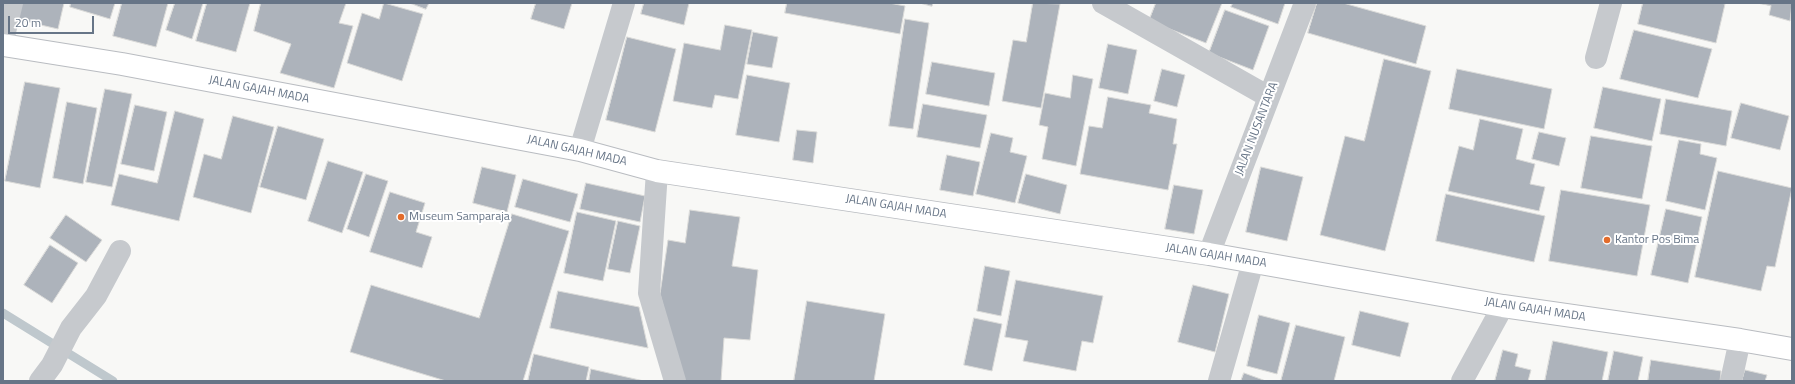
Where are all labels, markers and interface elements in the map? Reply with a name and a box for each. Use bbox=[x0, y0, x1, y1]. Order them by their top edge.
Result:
scale bar bbox=[10, 8, 96, 34]
text: 20 m bbox=[15, 13, 41, 32]
street label: JALAN GAJAH MADA bbox=[208, 73, 310, 107]
street label: JALAN NUSANTARA bbox=[1233, 80, 1281, 178]
street label: JALAN GAJAH MADA bbox=[526, 133, 628, 169]
street label: JALAN GAJAH MADA bbox=[844, 192, 948, 222]
place label: Museum Samparaja bbox=[409, 210, 510, 224]
marker: Museum Samparaja bbox=[396, 212, 406, 222]
place label: Kantor Pos Bima bbox=[1615, 233, 1699, 247]
marker: Kantor Pos Bima bbox=[1602, 235, 1612, 245]
street label: JALAN GAJAH MADA bbox=[1164, 241, 1268, 271]
street label: JALAN GAJAH MADA bbox=[1483, 295, 1587, 325]

